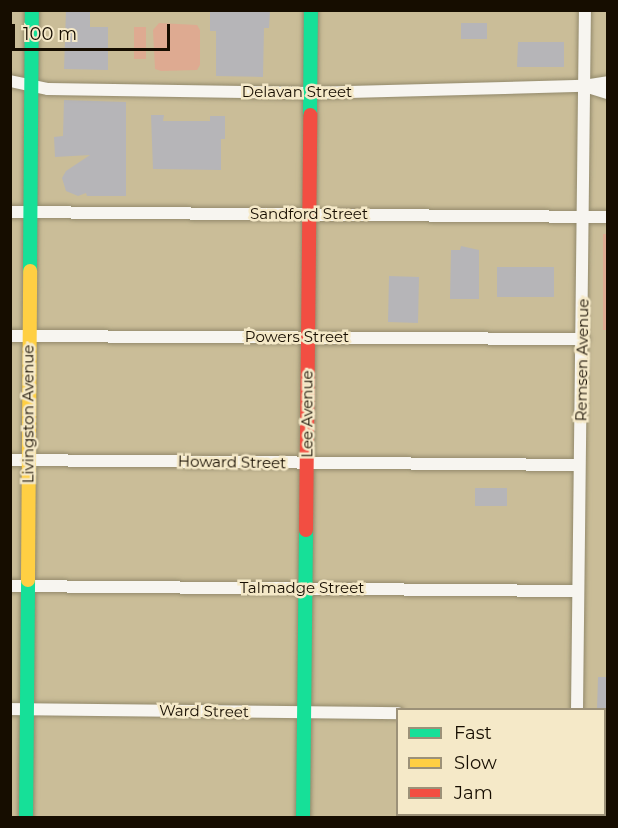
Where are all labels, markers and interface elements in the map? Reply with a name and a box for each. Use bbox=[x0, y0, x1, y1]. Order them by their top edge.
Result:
scale bar bbox=[15, 12, 172, 50]
text: 100 m bbox=[23, 23, 77, 45]
street label: Delavan Street bbox=[242, 83, 352, 101]
street label: Sandford Street bbox=[250, 205, 368, 223]
street label: Remsen Avenue bbox=[572, 298, 592, 422]
street label: Powers Street bbox=[245, 328, 349, 346]
street label: Livingston Avenue bbox=[19, 345, 37, 483]
street label: Lee Avenue bbox=[298, 370, 316, 458]
street label: Howard Street bbox=[178, 452, 286, 472]
street label: Talmadge Street bbox=[240, 579, 364, 597]
street label: Ward Street bbox=[159, 701, 249, 721]
legend bbox=[396, 708, 606, 816]
text: Fast bbox=[454, 722, 492, 744]
text: Slow bbox=[454, 752, 497, 774]
text: Jam bbox=[454, 782, 493, 804]

